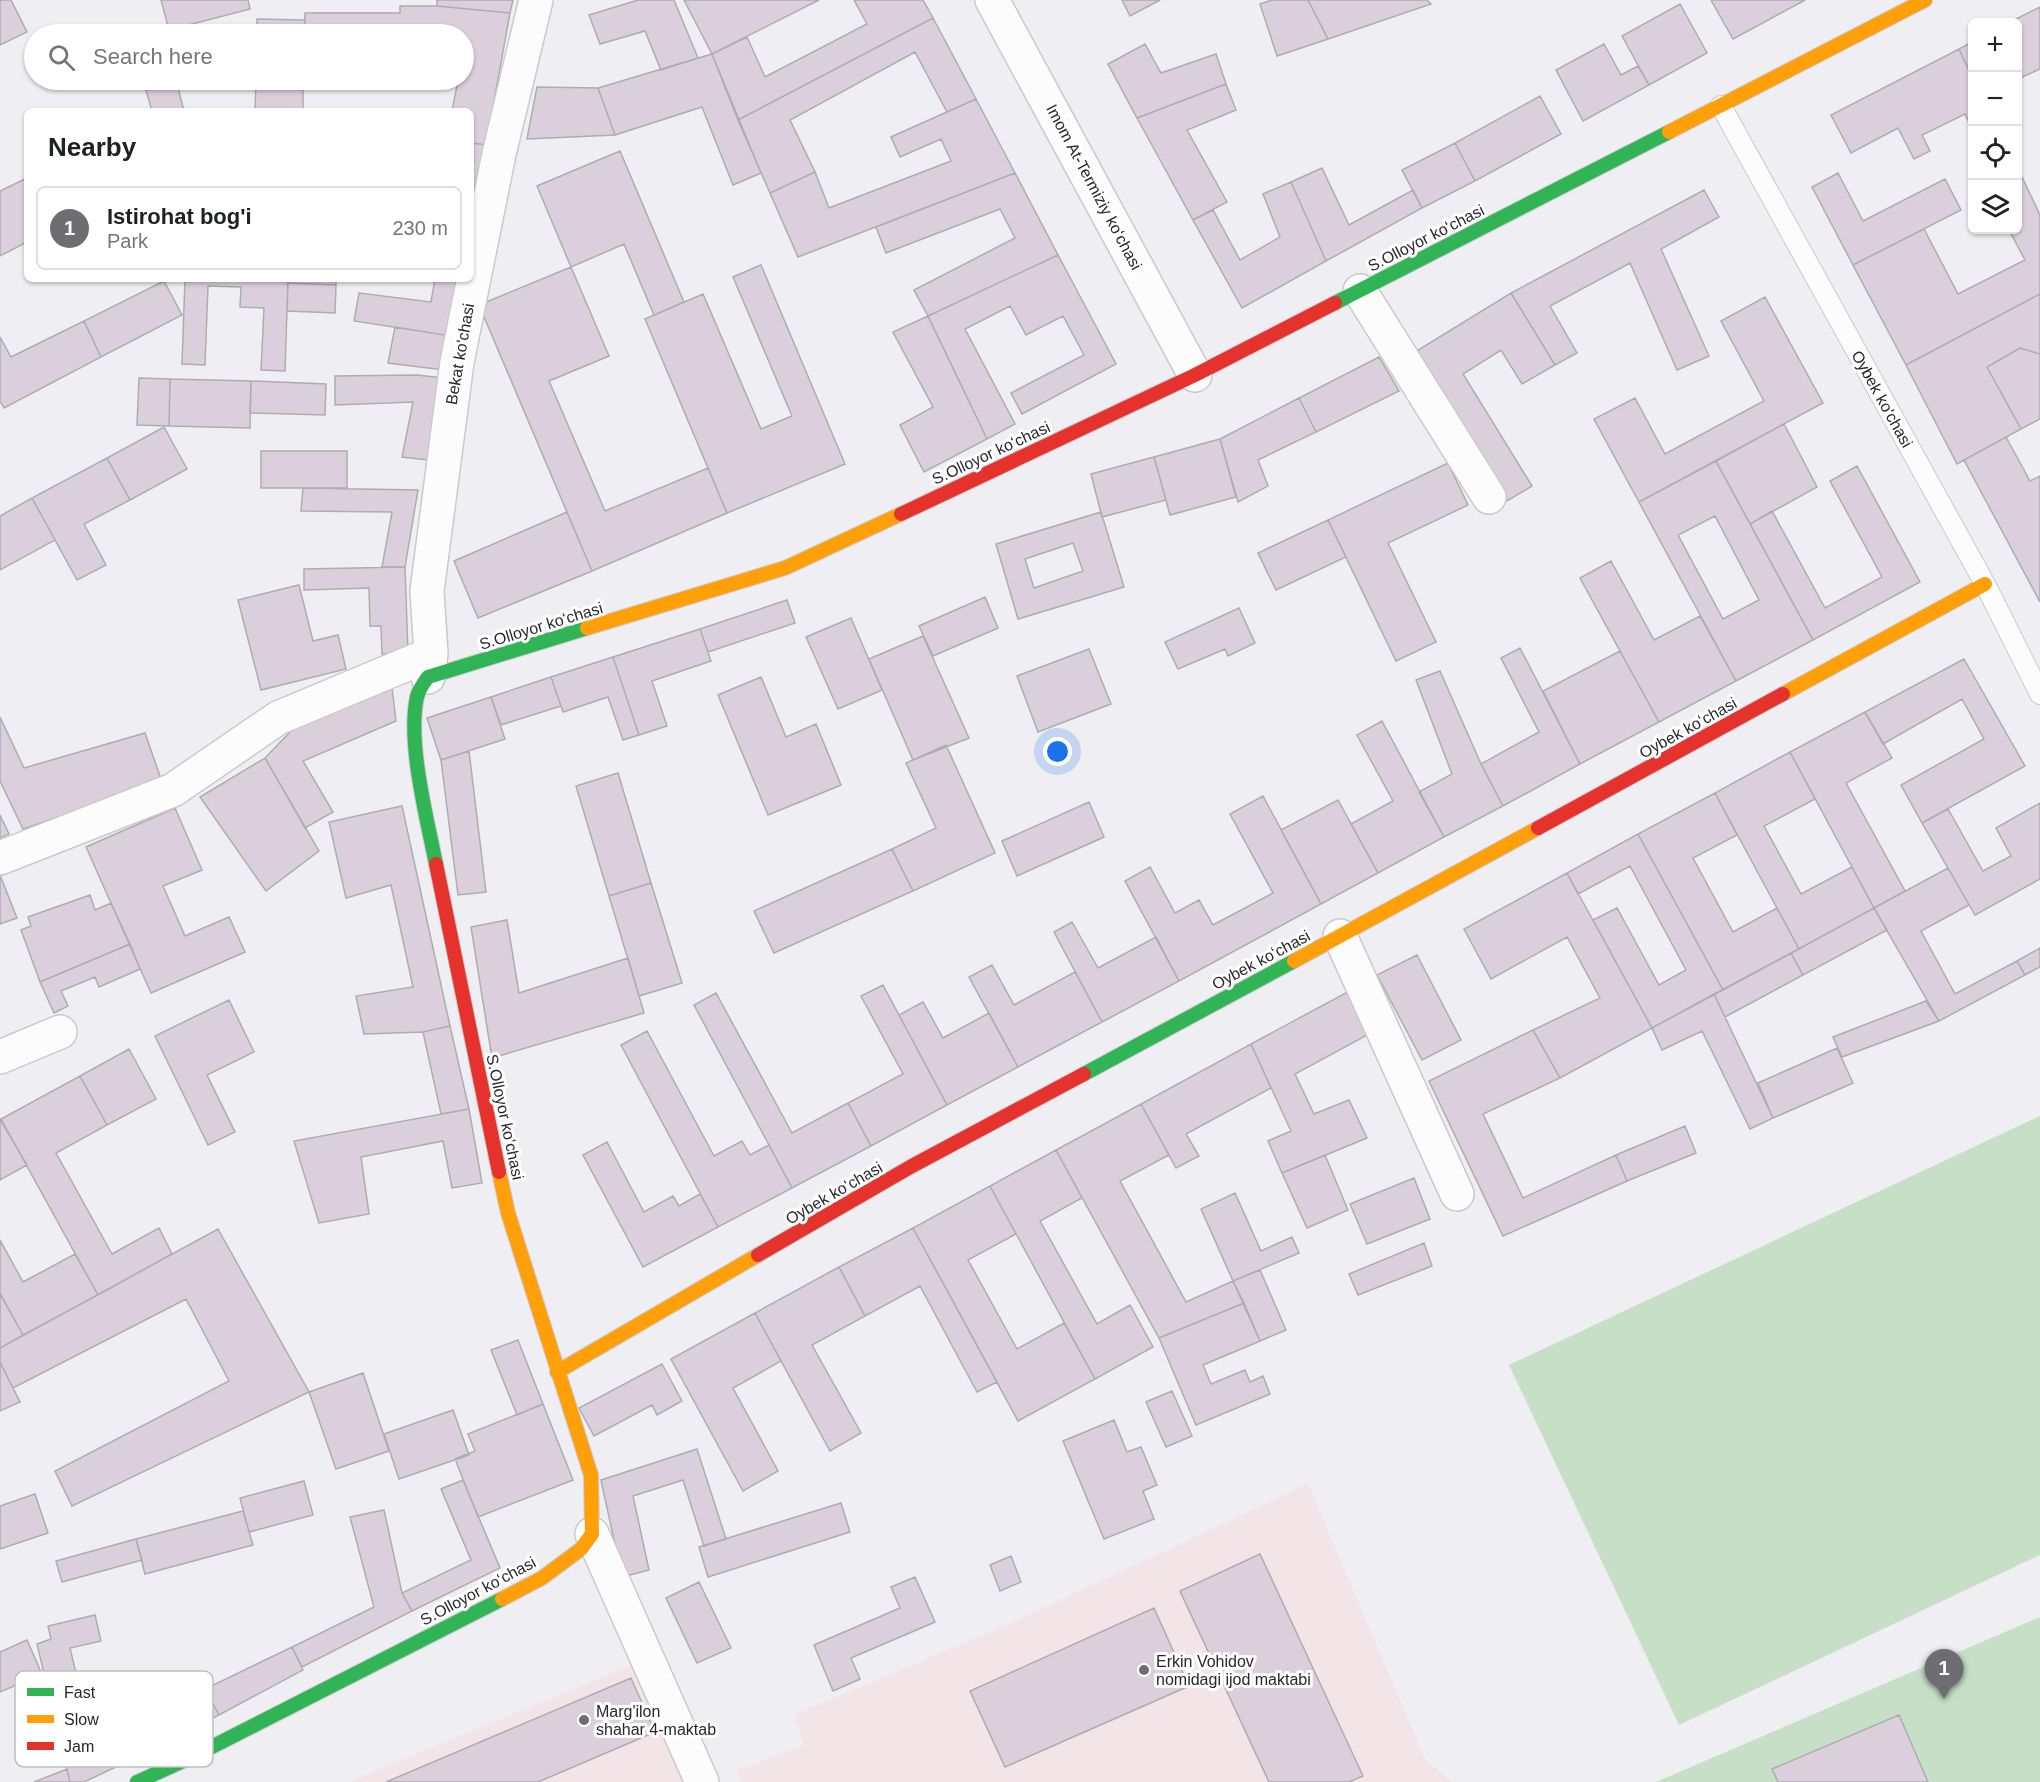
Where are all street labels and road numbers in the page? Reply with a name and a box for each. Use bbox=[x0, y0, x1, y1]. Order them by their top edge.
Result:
street label: Imom At-Termiziy koʻchasi bbox=[1043, 101, 1145, 273]
street label: S.Olloyor koʻchasi bbox=[1365, 201, 1487, 275]
street label: Bekat ko'chasi bbox=[443, 302, 477, 406]
street label: Oybek ko'chasi bbox=[1848, 348, 1916, 450]
street label: S.Olloyor koʻchasi bbox=[929, 418, 1053, 488]
street label: S.Olloyor koʻchasi bbox=[477, 599, 605, 653]
street label: Oybek koʻchasi bbox=[1636, 694, 1740, 762]
street label: Oybek koʻchasi bbox=[1209, 927, 1313, 993]
street label: S.Olloyor koʻchasi bbox=[483, 1053, 527, 1181]
street label: Oybek koʻchasi bbox=[783, 1159, 885, 1227]
street label: S.Olloyor koʻchasi bbox=[417, 1553, 539, 1629]

